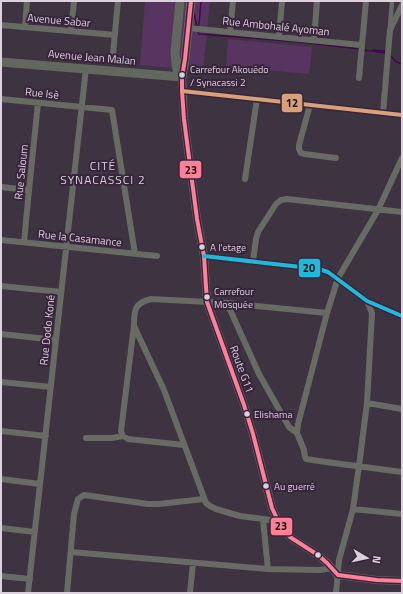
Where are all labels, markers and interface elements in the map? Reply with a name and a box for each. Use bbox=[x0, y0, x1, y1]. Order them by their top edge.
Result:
street label: Avenue Sabar bbox=[27, 9, 91, 31]
street label: Rue Ambohalé Ayoman bbox=[222, 12, 331, 40]
street label: Avenue Jean Malan bbox=[47, 45, 137, 69]
place label: Carrefour Akouédo / Synacassi 2 bbox=[190, 62, 269, 90]
marker: Carrefour Akouédo / Synacassi 2 bbox=[177, 70, 187, 80]
street label: Rue Isè bbox=[24, 83, 60, 103]
line badge: 12 bbox=[281, 93, 303, 113]
text: 12 bbox=[286, 95, 298, 111]
street label: Rue Saloum bbox=[10, 144, 32, 200]
district label: CITÉ SYNACASSCI 2 bbox=[60, 156, 146, 189]
line badge: 23 bbox=[179, 160, 202, 179]
text: 23 bbox=[185, 162, 197, 178]
street label: Rue la Casamance bbox=[37, 226, 123, 250]
place label: A l'etage bbox=[210, 240, 246, 255]
marker: A l'etage bbox=[197, 242, 207, 252]
line badge: 20 bbox=[298, 258, 321, 278]
text: 20 bbox=[303, 260, 315, 276]
place label: Carrefour Mosquée bbox=[214, 284, 254, 312]
marker: Carrefour Mosquée bbox=[202, 292, 212, 302]
street label: Rue Dodo Koné bbox=[35, 293, 59, 366]
street label: Route G11 bbox=[226, 343, 258, 395]
place label: Elishama bbox=[254, 407, 292, 422]
marker: Elishama bbox=[242, 409, 252, 419]
place label: Au guerré bbox=[274, 479, 315, 494]
marker: Au guerré bbox=[261, 481, 271, 491]
line badge: 23 bbox=[270, 517, 293, 536]
text: 23 bbox=[275, 518, 287, 534]
north arrow bbox=[347, 538, 387, 578]
unlabelled marker bbox=[313, 550, 323, 560]
text: N bbox=[368, 555, 385, 565]

